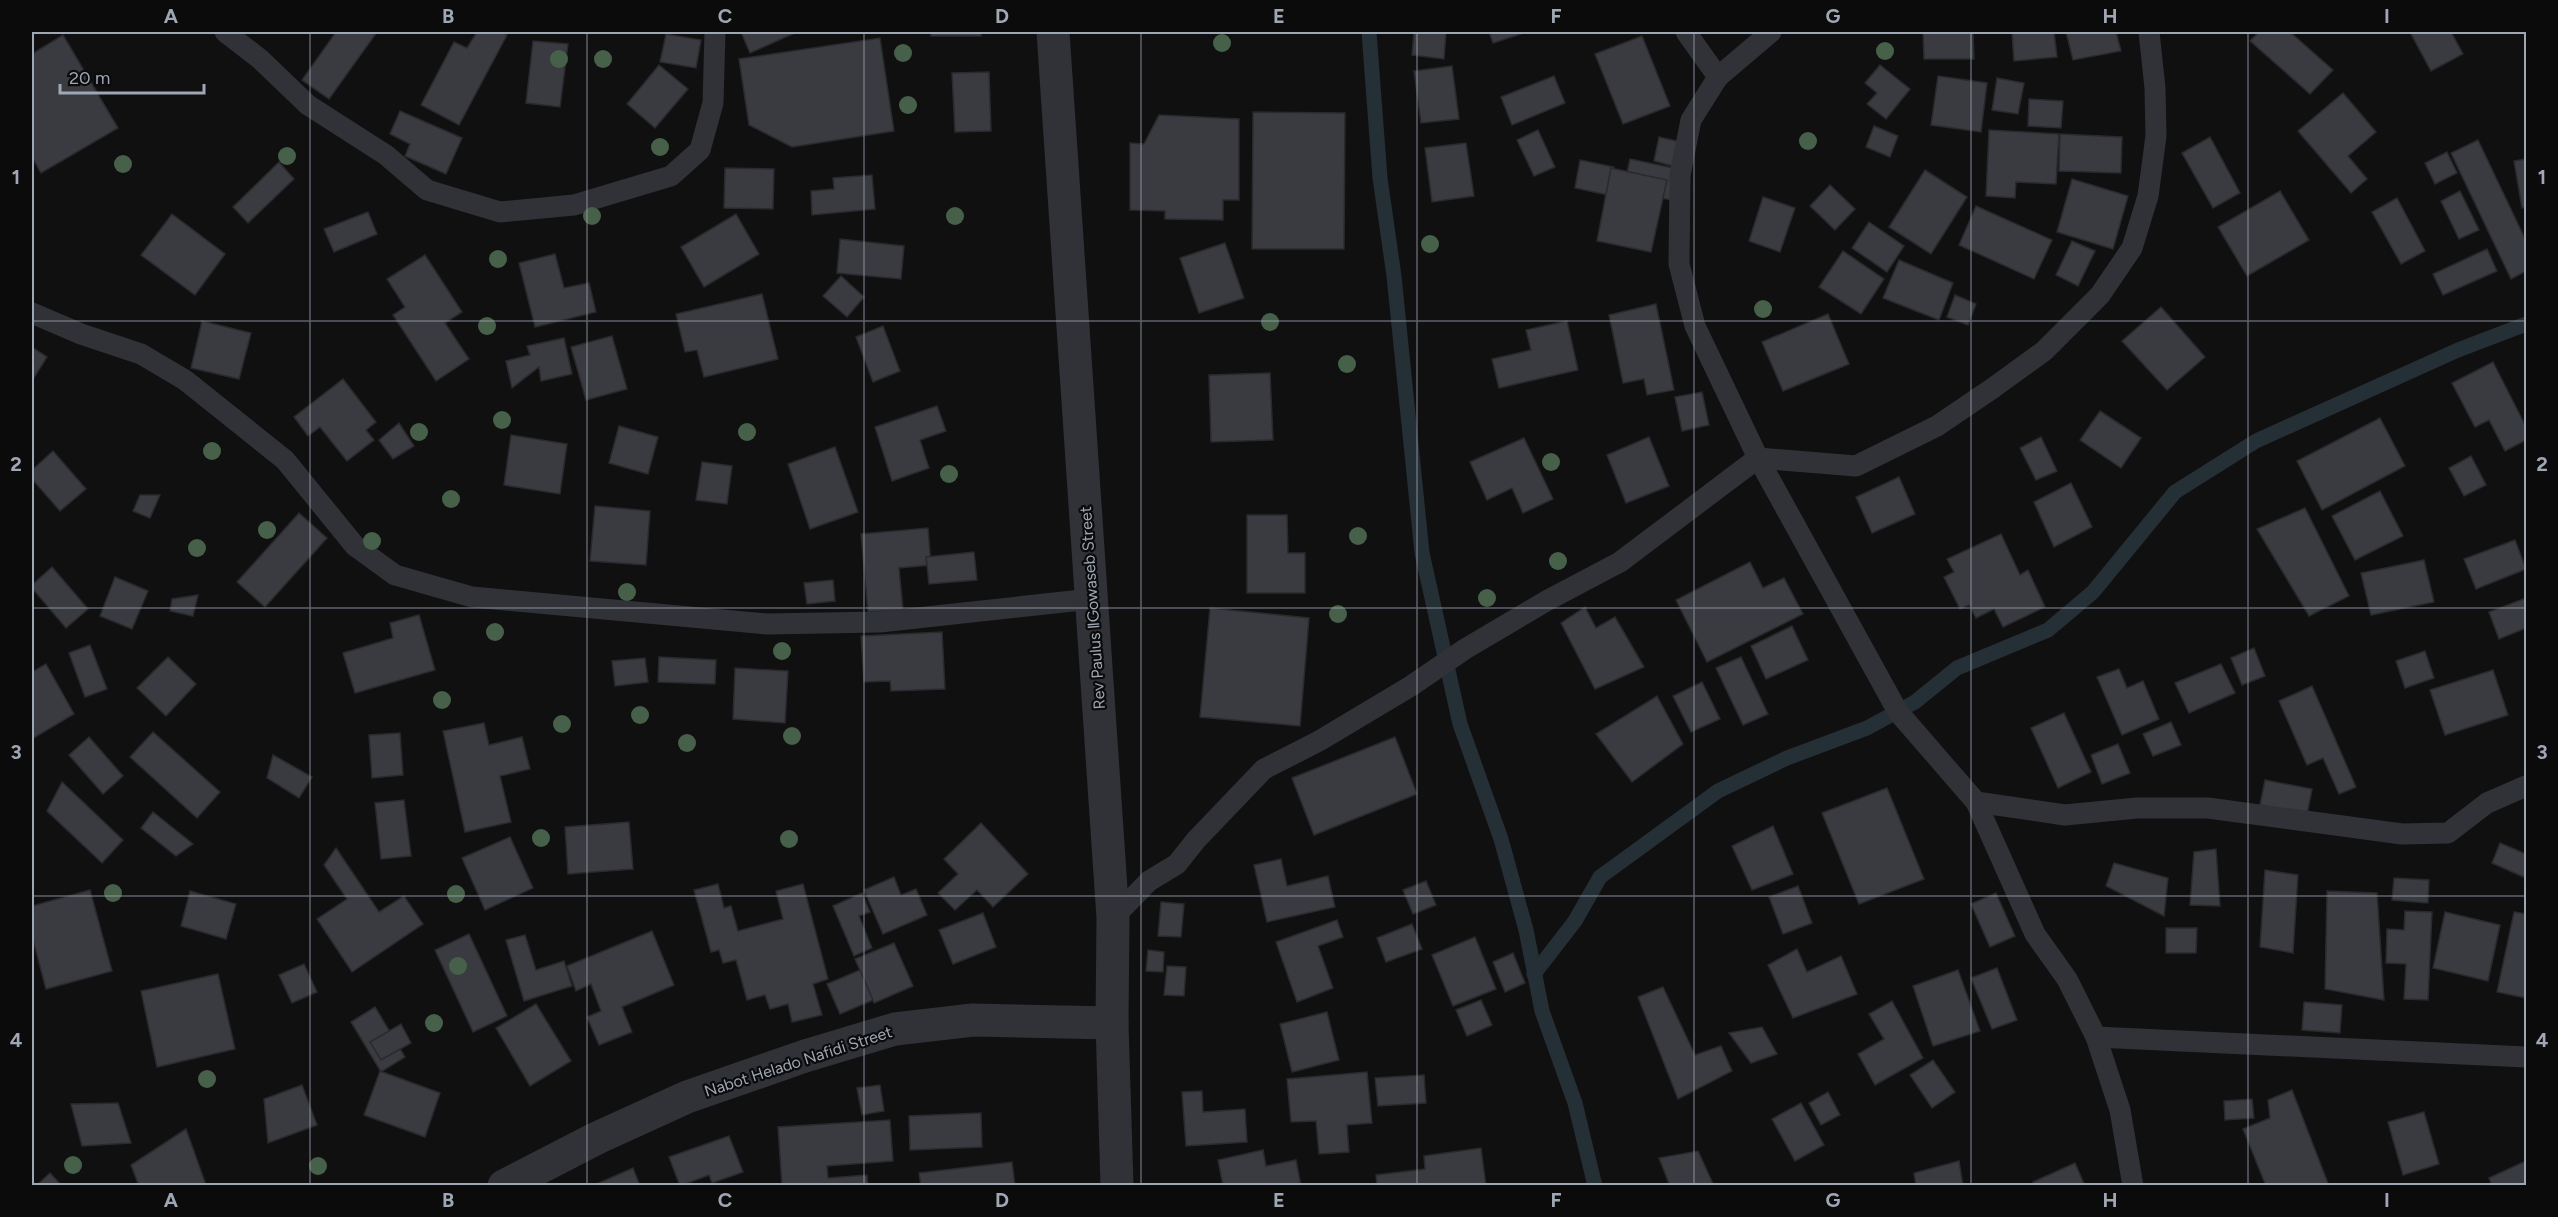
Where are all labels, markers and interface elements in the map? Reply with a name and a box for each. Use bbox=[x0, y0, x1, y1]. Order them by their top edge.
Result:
text: A bbox=[164, 4, 179, 28]
text: B bbox=[442, 4, 454, 28]
text: C bbox=[718, 4, 732, 28]
text: D bbox=[995, 4, 1009, 28]
text: E bbox=[1273, 4, 1285, 28]
text: F bbox=[1550, 4, 1562, 28]
text: G bbox=[1826, 4, 1841, 28]
text: H bbox=[2103, 4, 2118, 28]
text: I bbox=[2384, 4, 2390, 28]
scale bar bbox=[60, 57, 204, 95]
text: 20 m bbox=[69, 67, 110, 89]
text: 1 bbox=[12, 165, 20, 189]
text: 1 bbox=[2538, 165, 2546, 189]
text: 2 bbox=[10, 452, 22, 476]
text: 2 bbox=[2536, 452, 2548, 476]
street label: Rev Paulus ǁGowaseb Street bbox=[1076, 506, 1109, 710]
text: 3 bbox=[10, 740, 22, 764]
text: 3 bbox=[2536, 740, 2548, 764]
street label: Nabot Helado Nafidi Street bbox=[702, 1022, 894, 1101]
text: 4 bbox=[10, 1028, 23, 1052]
text: 4 bbox=[2536, 1028, 2549, 1052]
text: A bbox=[164, 1188, 179, 1212]
text: B bbox=[442, 1188, 454, 1212]
text: C bbox=[718, 1188, 732, 1212]
text: D bbox=[995, 1188, 1009, 1212]
text: E bbox=[1273, 1188, 1285, 1212]
text: F bbox=[1550, 1188, 1562, 1212]
text: G bbox=[1826, 1188, 1841, 1212]
text: H bbox=[2103, 1188, 2118, 1212]
text: I bbox=[2384, 1188, 2390, 1212]

